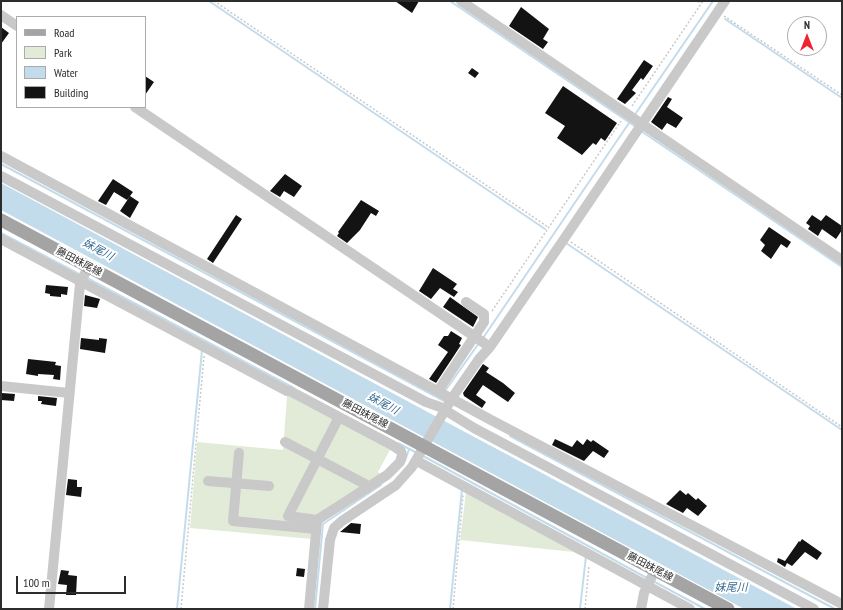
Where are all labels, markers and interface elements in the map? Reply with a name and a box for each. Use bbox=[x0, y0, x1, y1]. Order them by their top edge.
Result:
legend bbox=[16, 16, 146, 108]
north arrow bbox=[787, 16, 827, 56]
text: N bbox=[804, 18, 810, 32]
text: Road bbox=[54, 25, 74, 40]
text: Park bbox=[54, 45, 72, 60]
text: Water bbox=[54, 65, 78, 80]
text: Building bbox=[54, 85, 89, 100]
water label: 妹尾川 bbox=[80, 236, 116, 264]
street label: 藤田妹尾線 bbox=[54, 245, 104, 279]
water label: 妹尾川 bbox=[365, 390, 401, 418]
street label: 藤田妹尾線 bbox=[340, 397, 390, 431]
street label: 藤田妹尾線 bbox=[625, 550, 675, 584]
scale bar bbox=[18, 568, 128, 594]
text: 100 m bbox=[23, 575, 50, 590]
water label: 妹尾川 bbox=[715, 581, 747, 595]

